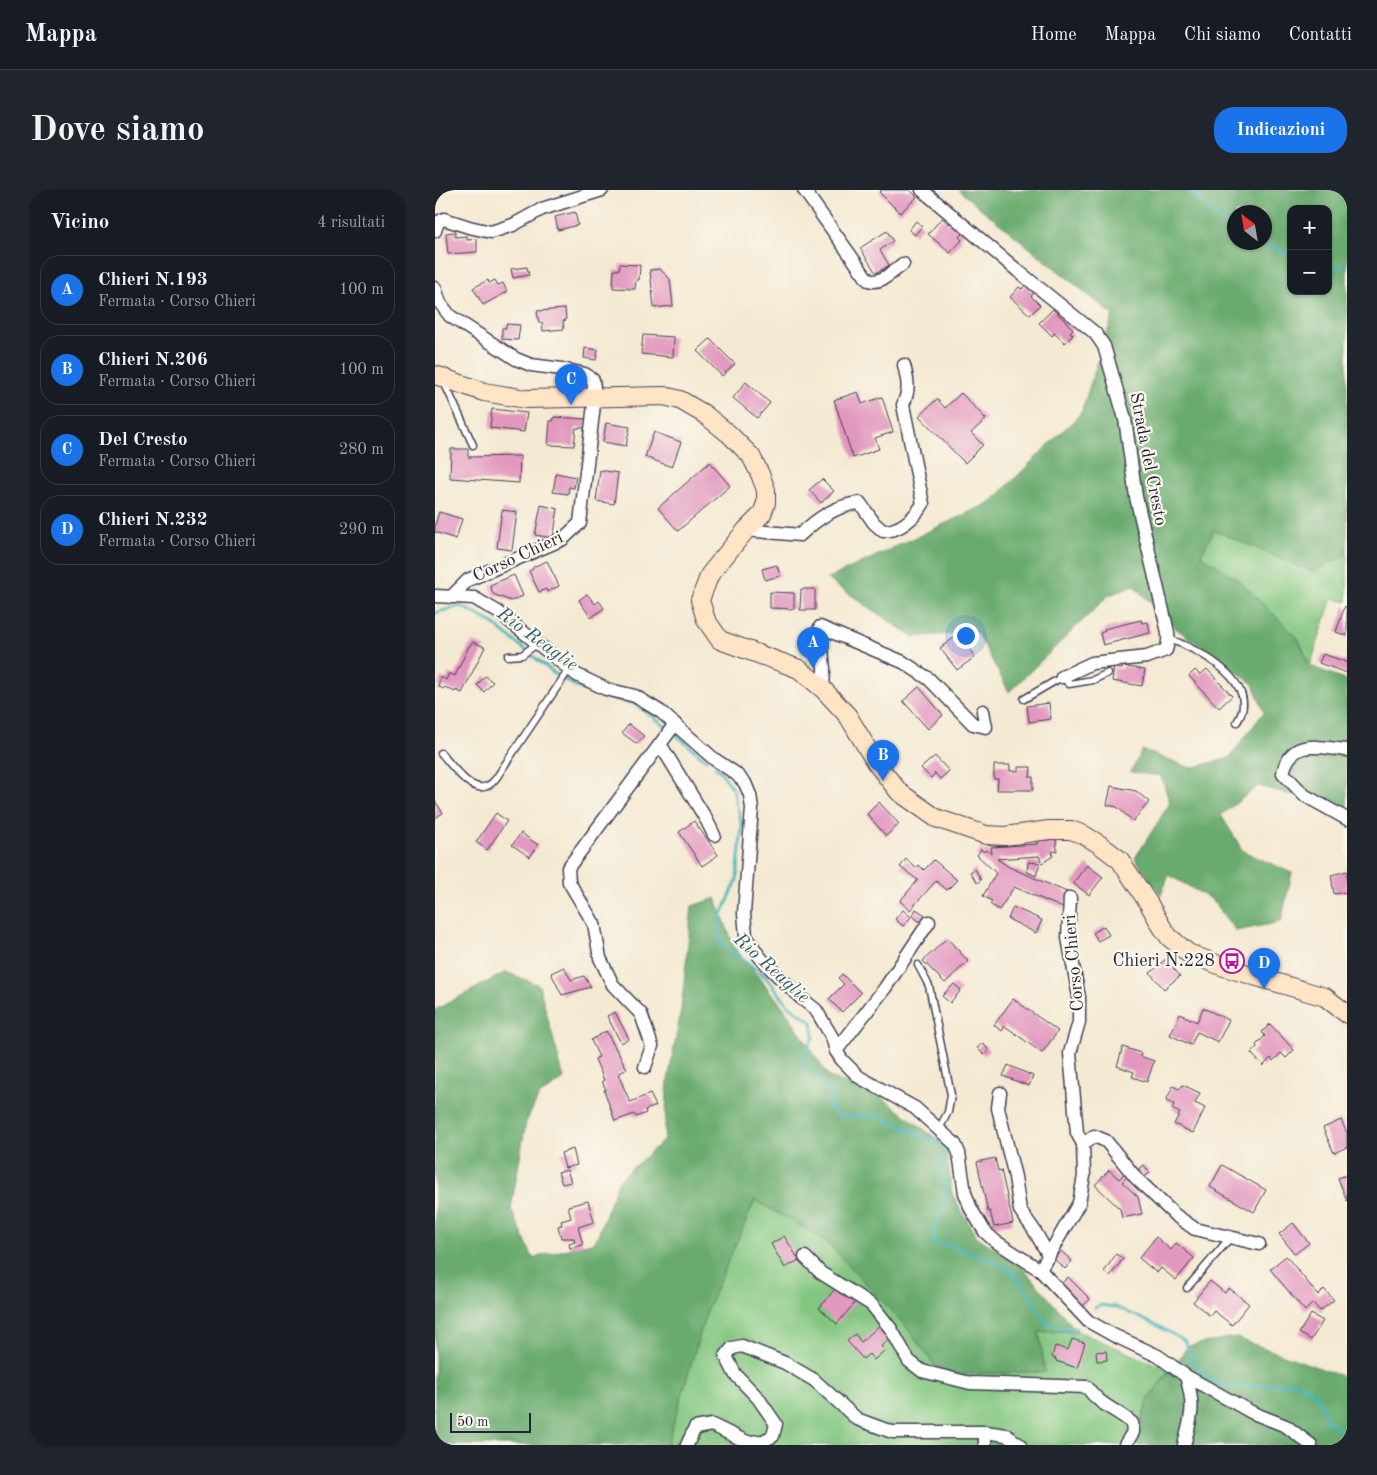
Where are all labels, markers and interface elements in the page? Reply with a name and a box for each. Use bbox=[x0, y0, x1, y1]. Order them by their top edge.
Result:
text: Mappa bbox=[25, 23, 97, 47]
text: Home bbox=[1031, 26, 1077, 44]
text: Mappa bbox=[1105, 26, 1156, 44]
text: Chi siamo bbox=[1184, 26, 1261, 44]
text: Contatti bbox=[1289, 26, 1352, 44]
button: Indicazioni bbox=[1214, 107, 1347, 153]
text: Dove siamo bbox=[30, 113, 205, 148]
north arrow bbox=[1227, 205, 1272, 250]
map controls bbox=[1287, 205, 1332, 295]
button: + bbox=[1287, 205, 1332, 250]
text: Vicino bbox=[50, 212, 109, 233]
text: 4 risultati bbox=[317, 215, 385, 231]
button: − bbox=[1287, 250, 1332, 295]
text: Chieri N.193 bbox=[98, 271, 208, 290]
text: A bbox=[61, 282, 73, 298]
text: 100 m bbox=[339, 282, 384, 298]
text: Fermata · Corso Chieri bbox=[98, 294, 256, 310]
text: Chieri N.206 bbox=[98, 351, 208, 370]
text: B bbox=[61, 362, 73, 378]
text: 100 m bbox=[339, 362, 384, 378]
pin: C bbox=[555, 364, 587, 405]
text: Fermata · Corso Chieri bbox=[98, 374, 256, 390]
street label: Strada del Cresto bbox=[1126, 391, 1170, 527]
text: Del Cresto bbox=[98, 431, 188, 450]
text: C bbox=[62, 442, 72, 458]
text: 280 m bbox=[339, 442, 384, 458]
text: Fermata · Corso Chieri bbox=[98, 454, 256, 470]
text: Chieri N.232 bbox=[98, 511, 208, 530]
text: D bbox=[61, 522, 73, 538]
text: 290 m bbox=[339, 522, 384, 538]
street label: Corso Chieri bbox=[470, 528, 566, 586]
text: Fermata · Corso Chieri bbox=[98, 534, 256, 550]
water label: Rio Reaglie bbox=[492, 604, 581, 676]
your location bbox=[953, 623, 979, 649]
pin: A bbox=[797, 627, 829, 668]
pin: B bbox=[867, 740, 899, 781]
street label: Corso Chieri bbox=[1061, 914, 1087, 1012]
water label: Rio Reaglie bbox=[729, 930, 813, 1008]
bus stop icon: Chieri N.228 bbox=[1219, 948, 1245, 974]
pin: D bbox=[1248, 948, 1280, 989]
place label: Chieri N.228 bbox=[1113, 952, 1215, 970]
scale bar bbox=[450, 1410, 531, 1433]
text: 50 m bbox=[457, 1415, 488, 1429]

